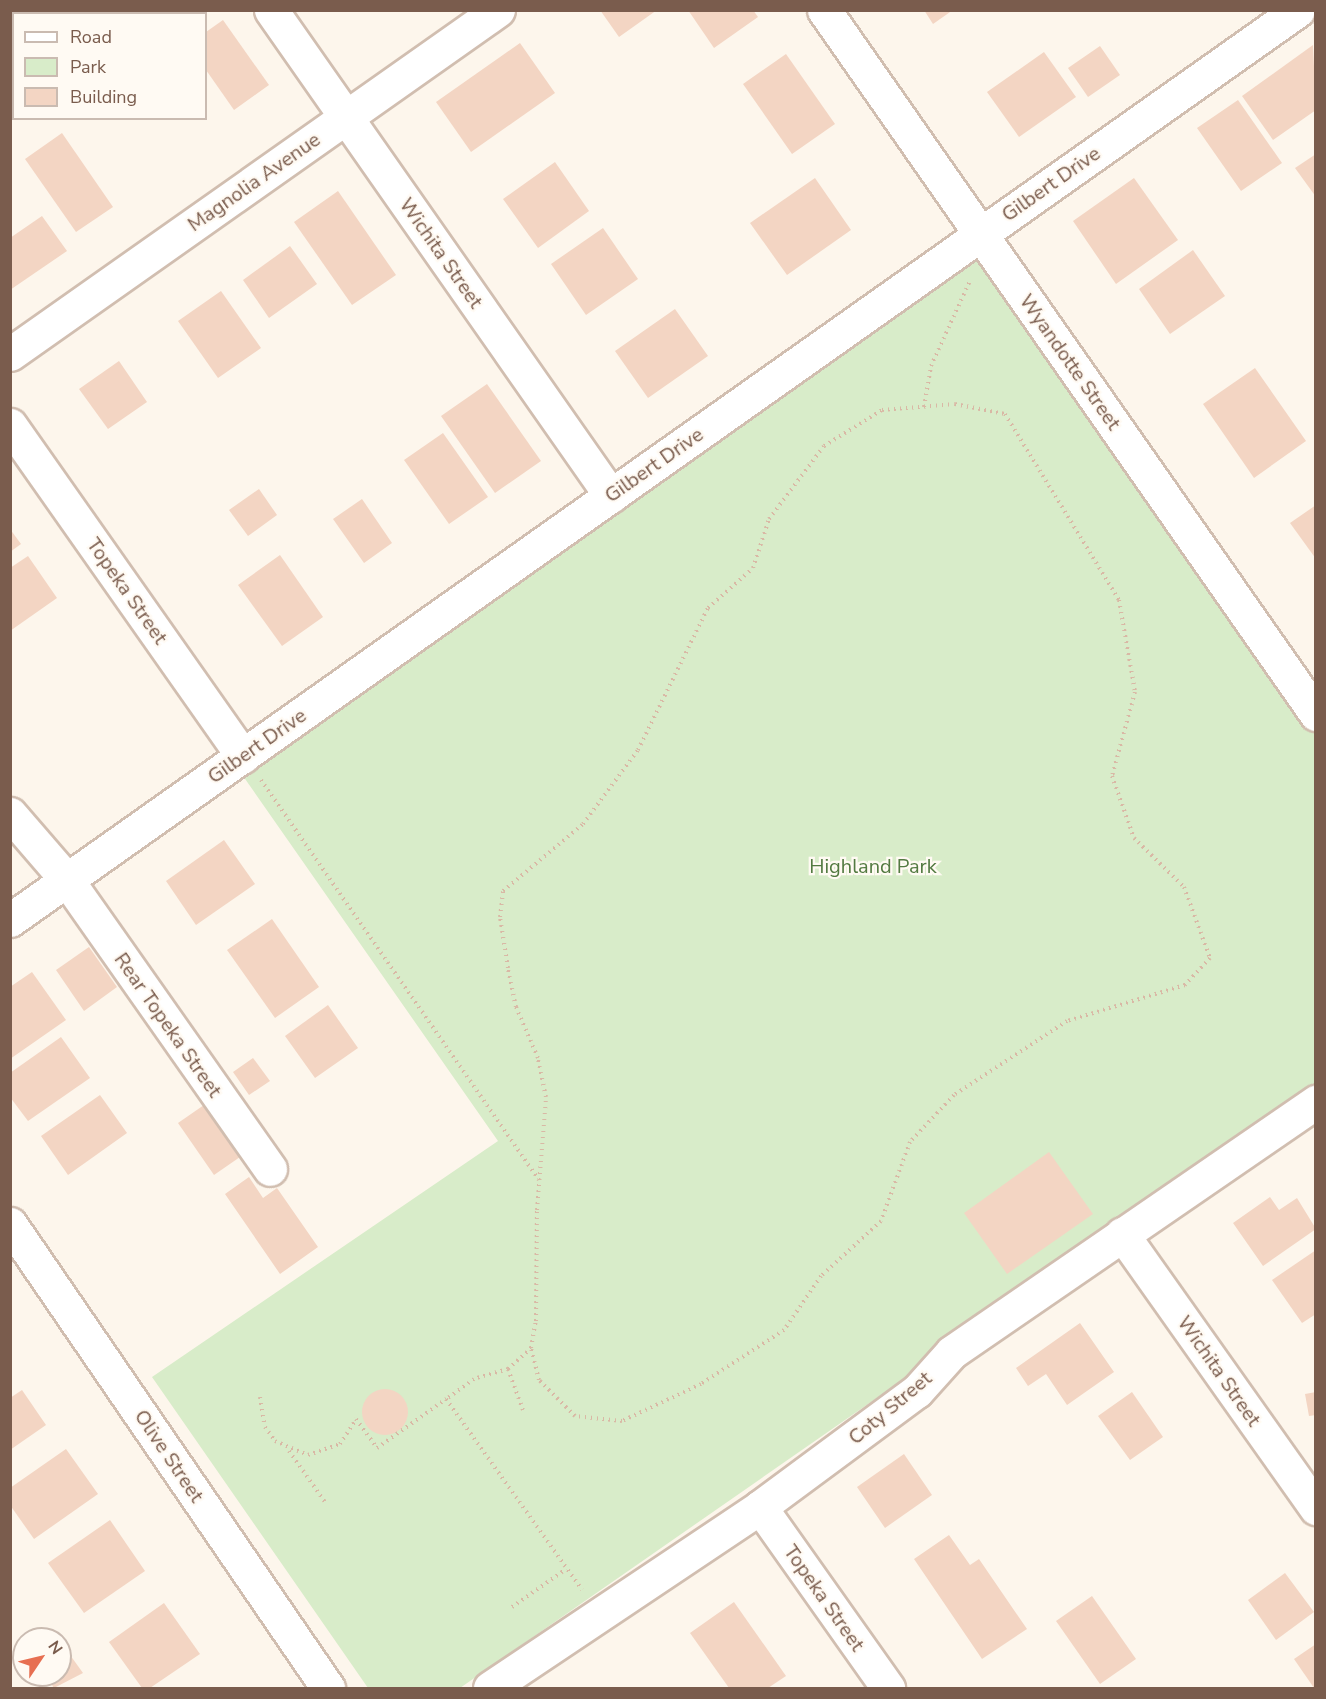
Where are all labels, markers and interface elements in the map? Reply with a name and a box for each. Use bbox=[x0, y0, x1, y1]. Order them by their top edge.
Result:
legend bbox=[12, 12, 207, 120]
text: Road bbox=[70, 25, 112, 49]
text: Park bbox=[70, 55, 106, 79]
text: Building bbox=[70, 85, 137, 109]
street label: Magnolia Avenue bbox=[183, 127, 325, 237]
street label: Gilbert Drive bbox=[997, 141, 1105, 227]
street label: Wichita Street bbox=[394, 193, 488, 313]
street label: Wyandotte Street bbox=[1014, 290, 1126, 434]
street label: Gilbert Drive bbox=[600, 422, 708, 508]
street label: Topeka Street bbox=[82, 533, 172, 649]
street label: Gilbert Drive bbox=[203, 703, 311, 789]
park label: Highland Park bbox=[809, 854, 937, 878]
street label: Rear Topeka Street bbox=[109, 948, 227, 1102]
street label: Wichita Street bbox=[1172, 1311, 1266, 1431]
street label: Coty Street bbox=[844, 1366, 936, 1450]
street label: Olive Street bbox=[129, 1405, 209, 1507]
street label: Topeka Street bbox=[779, 1540, 869, 1656]
north arrow bbox=[12, 1627, 72, 1687]
text: N bbox=[43, 1637, 68, 1659]

